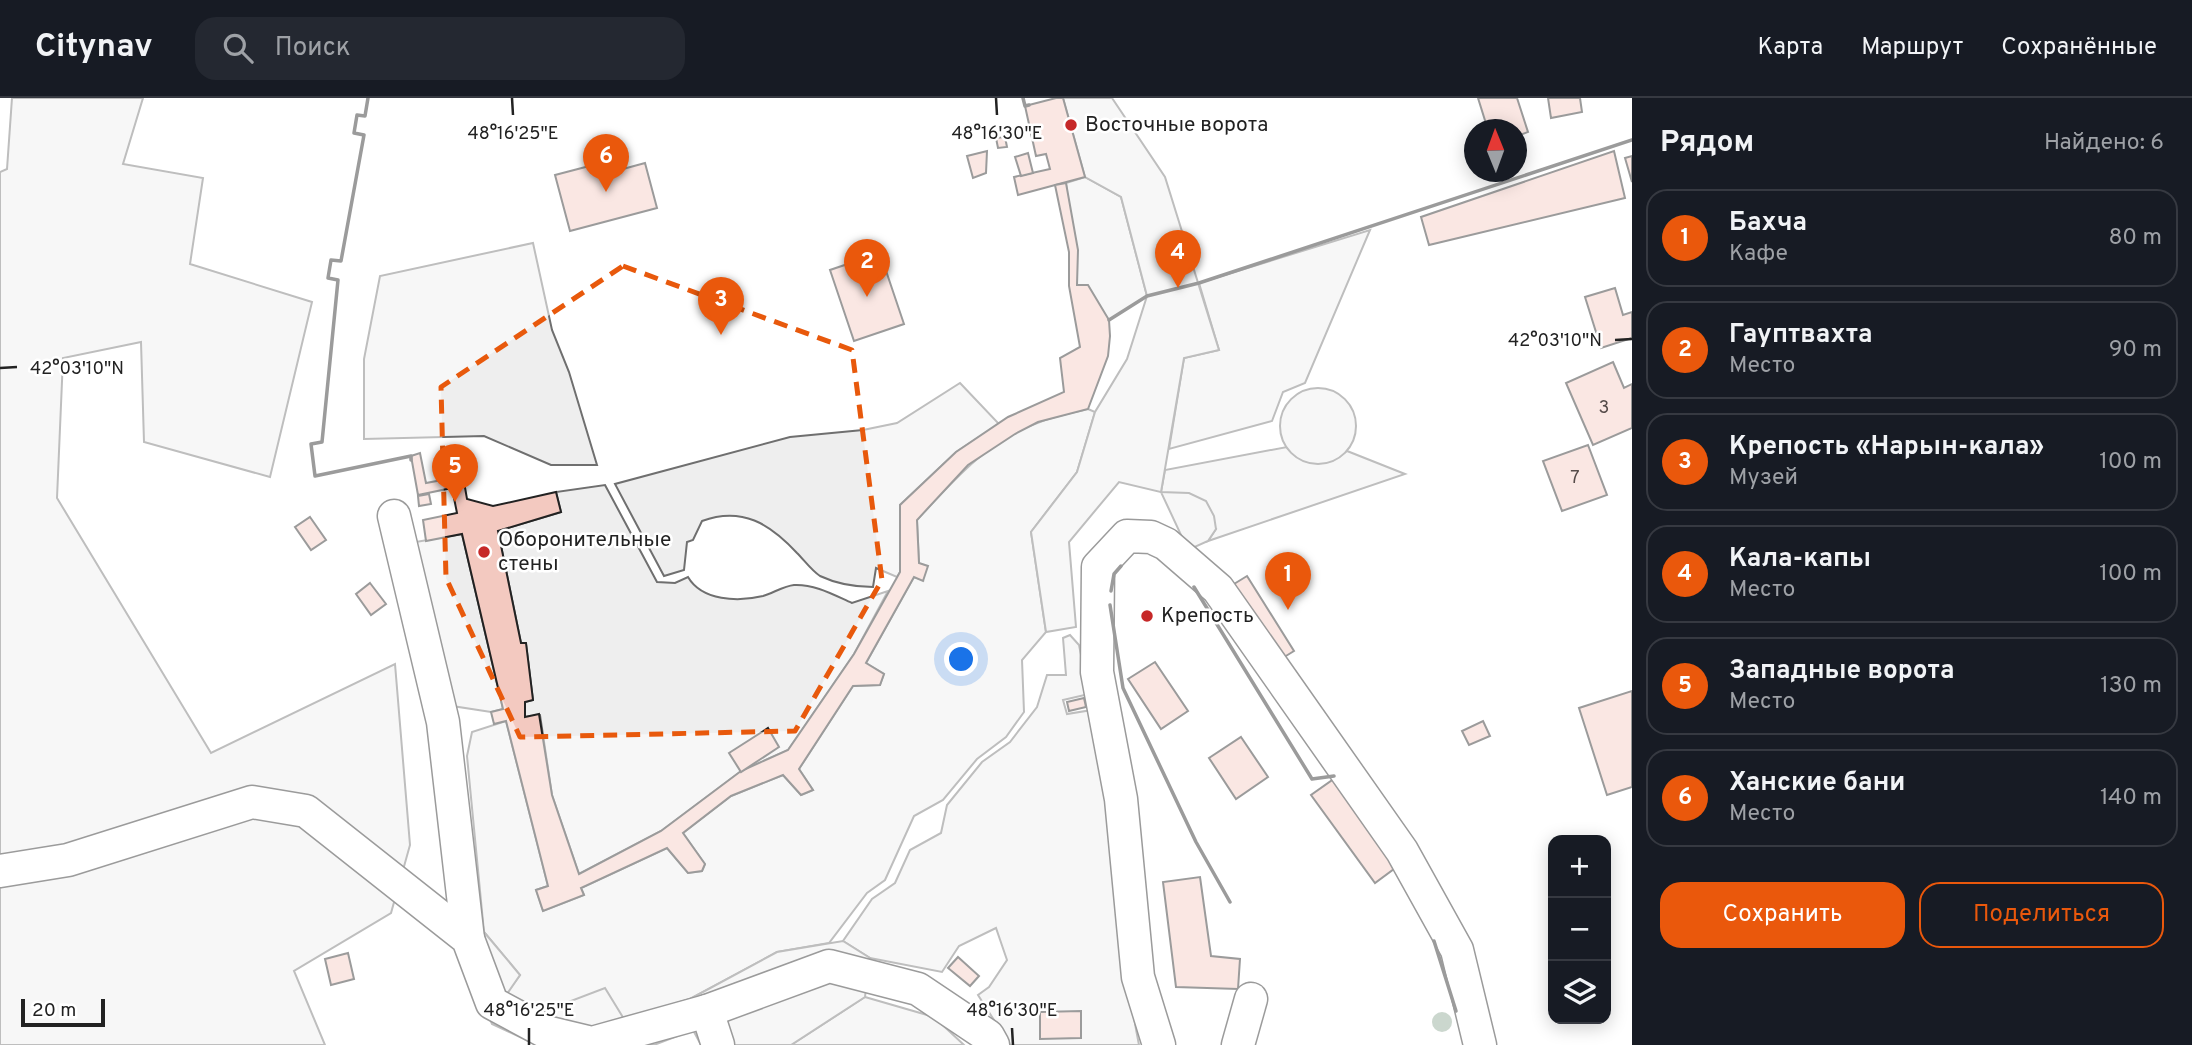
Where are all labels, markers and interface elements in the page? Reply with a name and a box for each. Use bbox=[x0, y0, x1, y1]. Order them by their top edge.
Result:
search box bbox=[195, 17, 685, 80]
text: Citynav bbox=[35, 27, 153, 69]
icon: search bbox=[219, 29, 257, 67]
text: Поиск bbox=[275, 32, 351, 65]
text: Карта bbox=[1757, 33, 1823, 63]
text: Маршрут bbox=[1861, 33, 1963, 63]
text: Сохранённые bbox=[2001, 33, 2157, 63]
place label: Восточные ворота bbox=[1085, 112, 1268, 139]
marker: Восточные ворота bbox=[1063, 117, 1079, 133]
north arrow bbox=[1464, 119, 1527, 182]
text: 48°16'25"E bbox=[467, 123, 559, 146]
text: 48°16'30"E bbox=[951, 123, 1043, 146]
text: Рядом bbox=[1660, 125, 1754, 162]
text: Найдено: 6 bbox=[2044, 129, 2164, 158]
pin: 6 bbox=[583, 134, 629, 192]
text: Бахча bbox=[1729, 207, 1807, 240]
text: 1 bbox=[1680, 224, 1690, 253]
text: 80 m bbox=[2109, 224, 2162, 253]
pin: 4 bbox=[1155, 230, 1201, 288]
pin: 2 bbox=[844, 239, 890, 297]
text: Кафе bbox=[1729, 240, 1788, 269]
pin: 3 bbox=[698, 277, 744, 335]
text: Гауптвахта bbox=[1729, 319, 1873, 352]
text: 42°03'10"N bbox=[1508, 330, 1602, 353]
text: 2 bbox=[1678, 336, 1692, 365]
text: 90 m bbox=[2109, 336, 2162, 365]
text: Место bbox=[1729, 352, 1795, 381]
text: 42°03'10"N bbox=[30, 358, 124, 381]
house number: 3 bbox=[1599, 397, 1609, 420]
text: Крепость «Нарын-кала» bbox=[1729, 431, 2044, 464]
pin: 5 bbox=[432, 444, 478, 502]
text: 3 bbox=[1678, 448, 1692, 477]
text: 100 m bbox=[2099, 448, 2162, 477]
text: Музей bbox=[1729, 464, 1798, 493]
house number: 7 bbox=[1570, 467, 1580, 490]
place label: Оборонительные стены bbox=[498, 527, 671, 578]
text: Кала-капы bbox=[1729, 543, 1871, 576]
marker: Оборонительные стены bbox=[476, 544, 492, 560]
pin: 1 bbox=[1265, 552, 1311, 610]
text: 4 bbox=[1678, 560, 1692, 589]
text: 100 m bbox=[2099, 560, 2162, 589]
text: Место bbox=[1729, 576, 1795, 605]
place label: Крепость bbox=[1161, 603, 1254, 630]
marker: Крепость bbox=[1139, 608, 1155, 624]
your location bbox=[944, 642, 978, 676]
text: Западные ворота bbox=[1729, 655, 1954, 688]
text: 5 bbox=[1678, 672, 1692, 701]
text: 130 m bbox=[2100, 672, 2162, 701]
text: Место bbox=[1729, 688, 1795, 717]
text: Ханские бани bbox=[1729, 767, 1905, 800]
text: 6 bbox=[1678, 784, 1692, 813]
text: 140 m bbox=[2100, 784, 2162, 813]
text: Место bbox=[1729, 800, 1795, 829]
map controls bbox=[1548, 835, 1611, 1024]
button: + bbox=[1548, 835, 1611, 898]
button: Сохранить bbox=[1660, 882, 1905, 948]
button: Поделиться bbox=[1919, 882, 2164, 948]
button: − bbox=[1548, 898, 1611, 961]
button: layers bbox=[1548, 961, 1611, 1024]
scale bar bbox=[21, 996, 105, 1028]
text: 20 m bbox=[32, 999, 76, 1023]
text: 48°16'25"E bbox=[483, 1000, 575, 1023]
text: 48°16'30"E bbox=[966, 1000, 1058, 1023]

